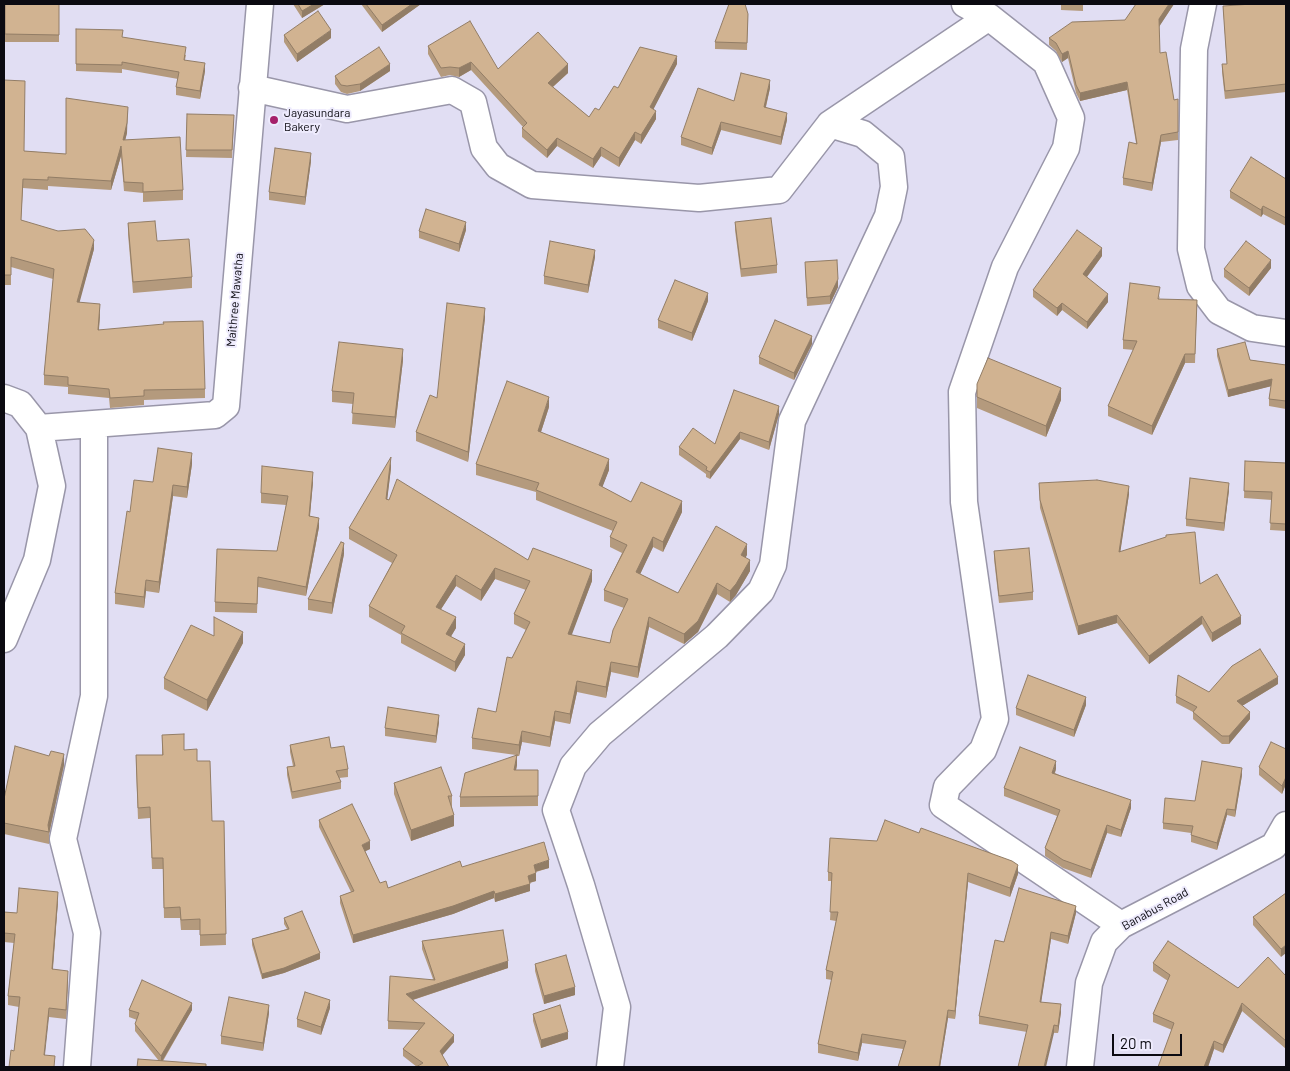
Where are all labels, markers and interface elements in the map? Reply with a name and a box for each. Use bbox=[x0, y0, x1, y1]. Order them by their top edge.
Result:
place label: Jayasundara Bakery bbox=[284, 106, 350, 134]
marker: Jayasundara Bakery bbox=[268, 114, 280, 126]
street label: Maithree Mawatha bbox=[224, 252, 246, 348]
street label: Banabus Road bbox=[1119, 885, 1191, 933]
scale bar bbox=[1115, 1024, 1185, 1056]
text: 20 m bbox=[1120, 1034, 1152, 1052]

